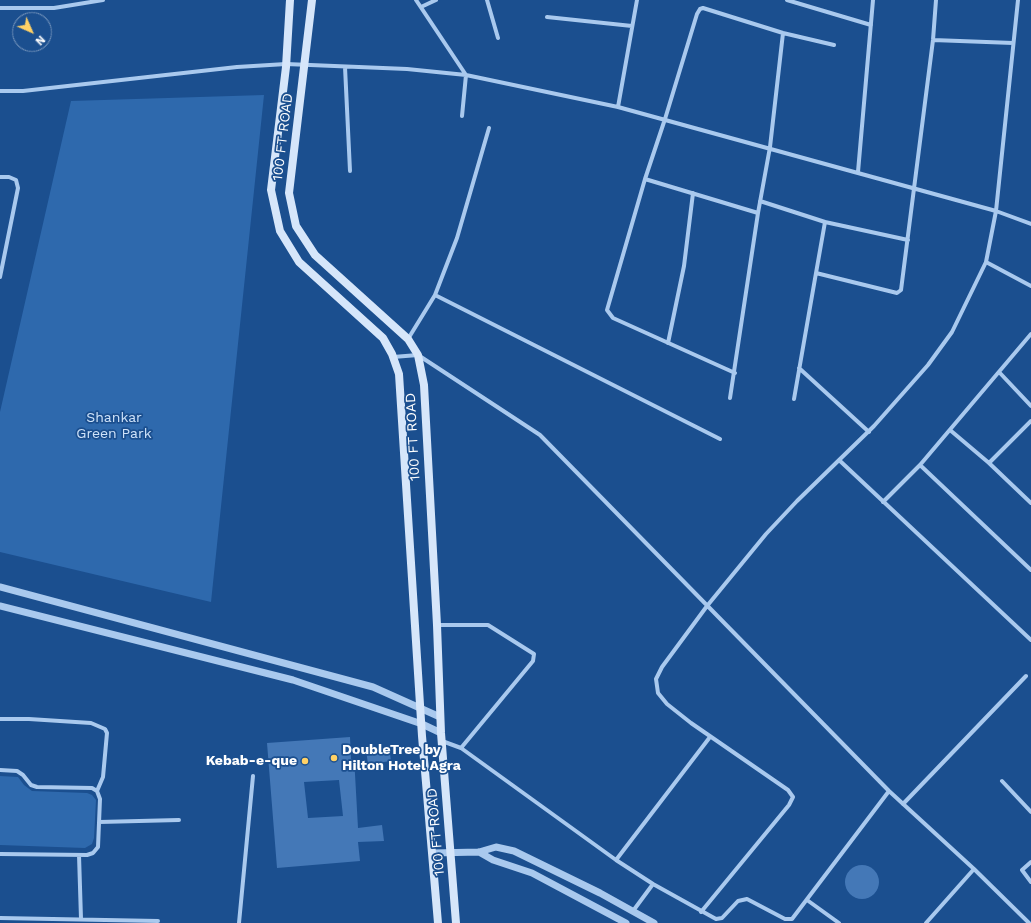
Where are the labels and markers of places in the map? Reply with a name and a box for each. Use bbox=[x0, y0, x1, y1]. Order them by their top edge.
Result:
place label: DoubleTree by Hilton Hotel Agra bbox=[342, 742, 461, 774]
place label: Kebab-e-que bbox=[206, 753, 297, 769]
marker: DoubleTree by Hilton Hotel Agra bbox=[329, 753, 339, 763]
marker: Kebab-e-que bbox=[300, 756, 310, 766]

